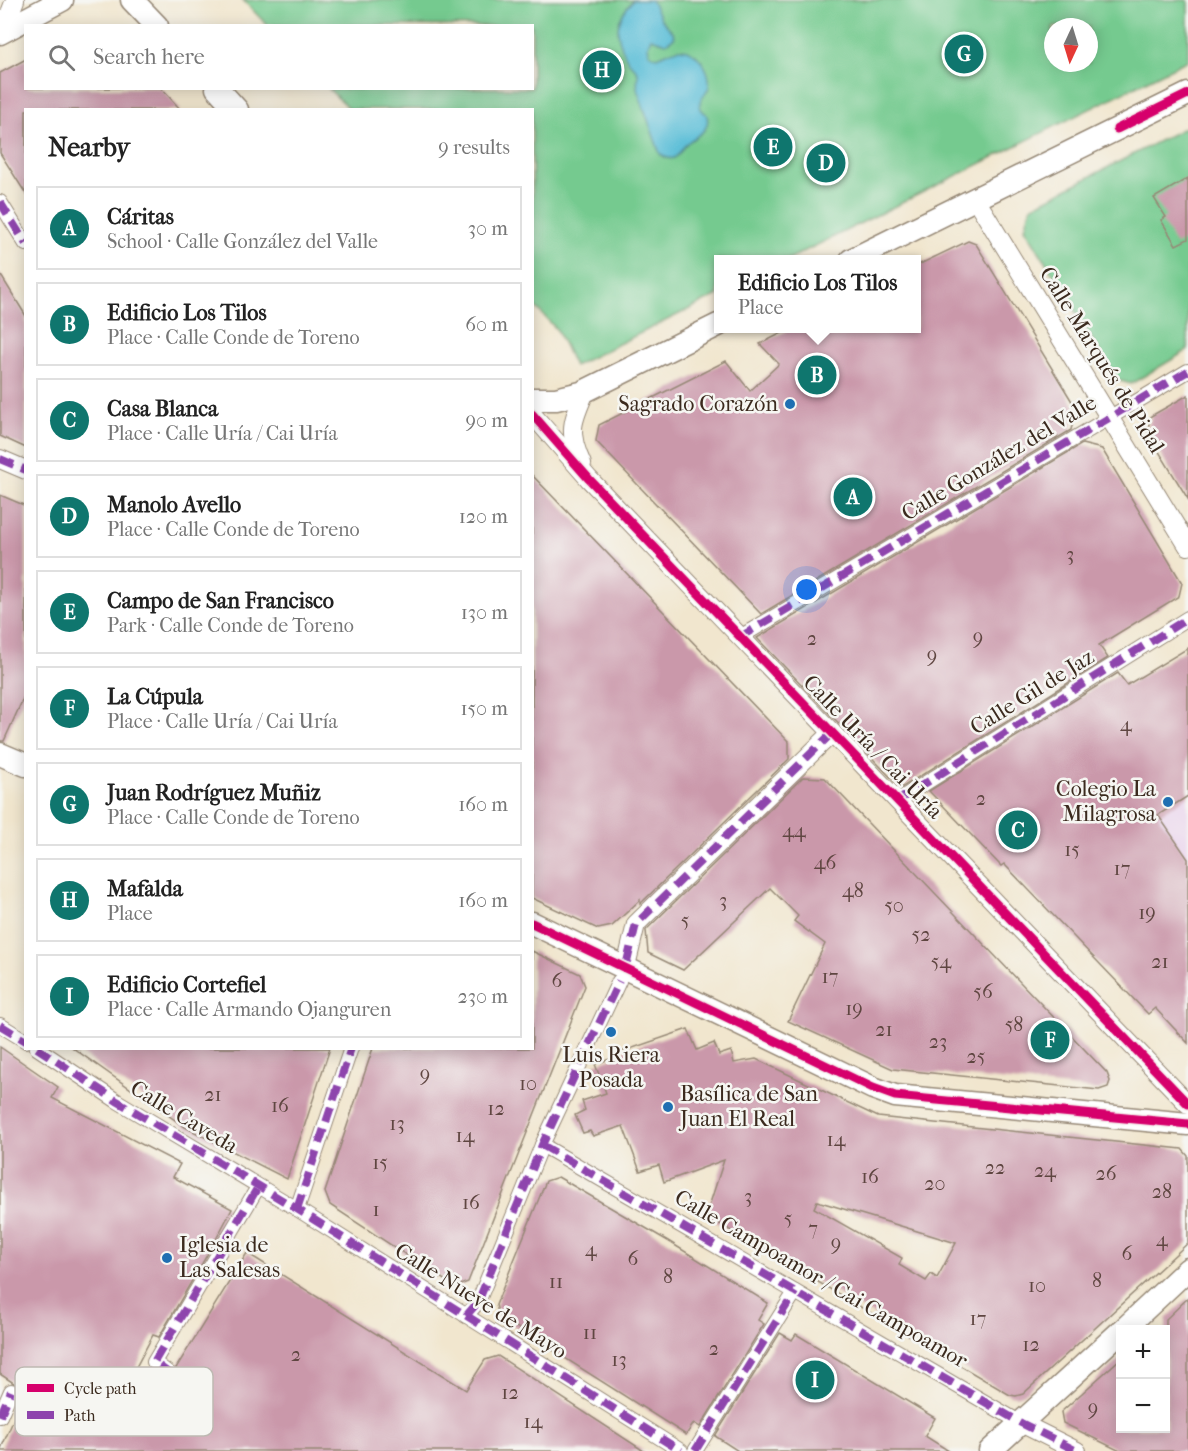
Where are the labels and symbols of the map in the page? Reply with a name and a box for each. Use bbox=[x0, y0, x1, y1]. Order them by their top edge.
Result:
north arrow bbox=[1044, 18, 1098, 72]
pin: G bbox=[944, 32, 984, 76]
pin: H bbox=[582, 48, 622, 92]
pin: E bbox=[754, 124, 792, 170]
pin: D bbox=[806, 140, 846, 186]
street label: Calle Marqués de Pidal bbox=[1034, 262, 1170, 458]
pin: B bbox=[798, 352, 836, 398]
street label: Calle González del Valle bbox=[897, 389, 1101, 526]
place label: Sagrado Corazón bbox=[618, 391, 778, 417]
marker: Sagrado Corazón bbox=[783, 397, 797, 411]
pin: A bbox=[834, 474, 872, 520]
house number: 3 bbox=[1066, 543, 1074, 566]
your location bbox=[792, 575, 821, 604]
house number: 9 bbox=[973, 626, 983, 649]
house number: 2 bbox=[807, 627, 817, 650]
house number: 9 bbox=[927, 644, 937, 667]
street label: Calle Gil de Jaz bbox=[965, 644, 1099, 740]
street label: Calle Uría / Cai Uría bbox=[798, 670, 949, 825]
house number: 4 bbox=[1120, 713, 1133, 736]
place label: Colegio La Milagrosa bbox=[1056, 776, 1157, 827]
house number: 2 bbox=[976, 787, 986, 810]
marker: Colegio La Milagrosa bbox=[1161, 795, 1175, 809]
pin: C bbox=[998, 808, 1038, 852]
house number: 44 bbox=[782, 819, 807, 842]
house number: 15 bbox=[1064, 838, 1080, 861]
house number: 46 bbox=[814, 851, 836, 874]
house number: 17 bbox=[1114, 857, 1131, 880]
house number: 48 bbox=[842, 879, 864, 902]
house number: 3 bbox=[719, 889, 727, 912]
house number: 50 bbox=[884, 894, 904, 917]
house number: 19 bbox=[1138, 901, 1156, 924]
house number: 5 bbox=[681, 909, 689, 932]
house number: 52 bbox=[912, 923, 930, 946]
house number: 54 bbox=[931, 950, 952, 973]
house number: 21 bbox=[1151, 950, 1169, 973]
house number: 17 bbox=[822, 965, 839, 988]
house number: 6 bbox=[552, 969, 563, 992]
house number: 56 bbox=[973, 980, 993, 1003]
house number: 19 bbox=[845, 997, 863, 1020]
house number: 58 bbox=[1005, 1013, 1023, 1036]
house number: 21 bbox=[875, 1018, 893, 1041]
pin: F bbox=[1030, 1018, 1070, 1062]
marker: Luis Riera Posada bbox=[604, 1025, 618, 1039]
house number: 23 bbox=[929, 1030, 947, 1053]
place label: Luis Riera Posada bbox=[562, 1042, 661, 1093]
house number: 25 bbox=[967, 1045, 985, 1068]
house number: 9 bbox=[420, 1063, 430, 1086]
house number: 10 bbox=[519, 1072, 537, 1095]
street label: Calle Caveda bbox=[126, 1075, 243, 1160]
place label: Basílica de San Juan El Real bbox=[678, 1081, 818, 1132]
house number: 21 bbox=[204, 1083, 222, 1106]
house number: 16 bbox=[271, 1094, 289, 1117]
house number: 12 bbox=[487, 1097, 505, 1120]
marker: Basílica de San Juan El Real bbox=[661, 1100, 675, 1114]
house number: 13 bbox=[389, 1112, 405, 1135]
house number: 14 bbox=[456, 1124, 476, 1147]
house number: 14 bbox=[827, 1128, 847, 1151]
house number: 15 bbox=[372, 1151, 388, 1174]
house number: 22 bbox=[985, 1156, 1005, 1179]
house number: 24 bbox=[1034, 1159, 1057, 1182]
house number: 26 bbox=[1095, 1162, 1117, 1185]
house number: 16 bbox=[861, 1165, 879, 1188]
house number: 20 bbox=[924, 1172, 946, 1195]
house number: 28 bbox=[1152, 1180, 1172, 1203]
street label: Calle Campoamor / Cai Campoamor bbox=[670, 1184, 973, 1374]
house number: 3 bbox=[744, 1185, 752, 1208]
house number: 16 bbox=[462, 1191, 480, 1214]
house number: 1 bbox=[372, 1198, 380, 1221]
house number: 5 bbox=[784, 1207, 792, 1230]
house number: 7 bbox=[808, 1217, 818, 1240]
house number: 4 bbox=[1156, 1228, 1169, 1251]
place label: Iglesia de Las Salesas bbox=[179, 1232, 280, 1283]
house number: 9 bbox=[831, 1232, 841, 1255]
street label: Calle Nueve de Mayo bbox=[390, 1238, 572, 1364]
house number: 4 bbox=[585, 1238, 598, 1261]
house number: 6 bbox=[1122, 1242, 1133, 1265]
house number: 6 bbox=[628, 1247, 639, 1270]
marker: Iglesia de Las Salesas bbox=[160, 1251, 174, 1265]
house number: 8 bbox=[663, 1265, 673, 1288]
house number: 8 bbox=[1092, 1269, 1102, 1292]
house number: 11 bbox=[549, 1270, 563, 1293]
house number: 10 bbox=[1028, 1274, 1046, 1297]
house number: 17 bbox=[970, 1307, 987, 1330]
house number: 11 bbox=[583, 1321, 597, 1344]
house number: 12 bbox=[1022, 1333, 1040, 1356]
house number: 2 bbox=[709, 1337, 719, 1360]
house number: 2 bbox=[291, 1343, 301, 1366]
house number: 13 bbox=[611, 1348, 627, 1371]
pin: I bbox=[796, 1358, 834, 1402]
legend bbox=[15, 1367, 213, 1436]
text: Cycle path bbox=[64, 1379, 136, 1398]
house number: 12 bbox=[501, 1381, 519, 1404]
house number: 9 bbox=[1088, 1397, 1098, 1420]
text: Path bbox=[64, 1406, 96, 1425]
house number: 14 bbox=[524, 1410, 544, 1433]

